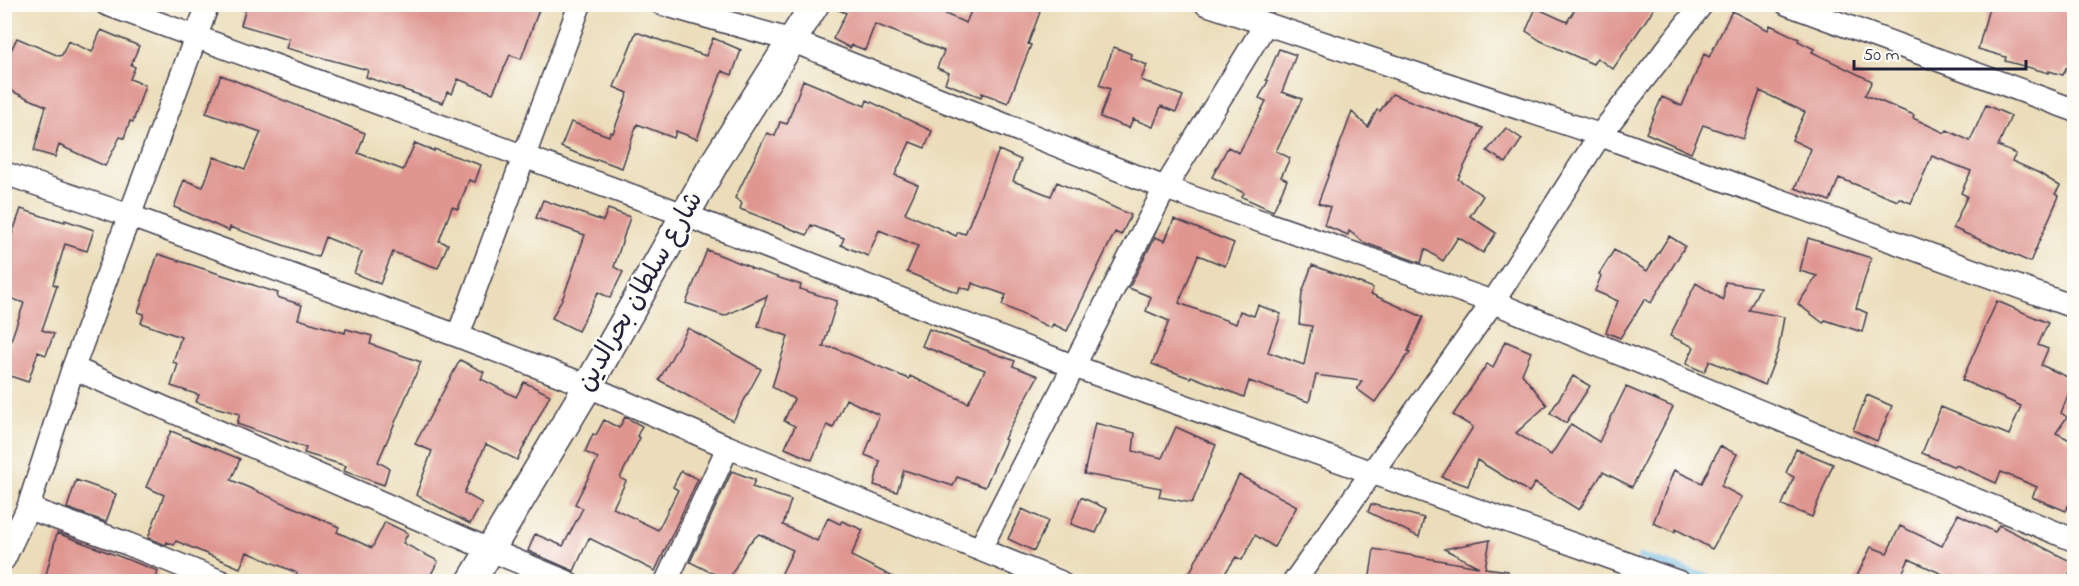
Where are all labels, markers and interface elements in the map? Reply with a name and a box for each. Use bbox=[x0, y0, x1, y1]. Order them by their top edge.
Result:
scale bar bbox=[1854, 33, 2026, 71]
text: 50 m bbox=[1863, 43, 1900, 69]
street label: شارع سلطان بحرالدين bbox=[568, 185, 714, 399]

